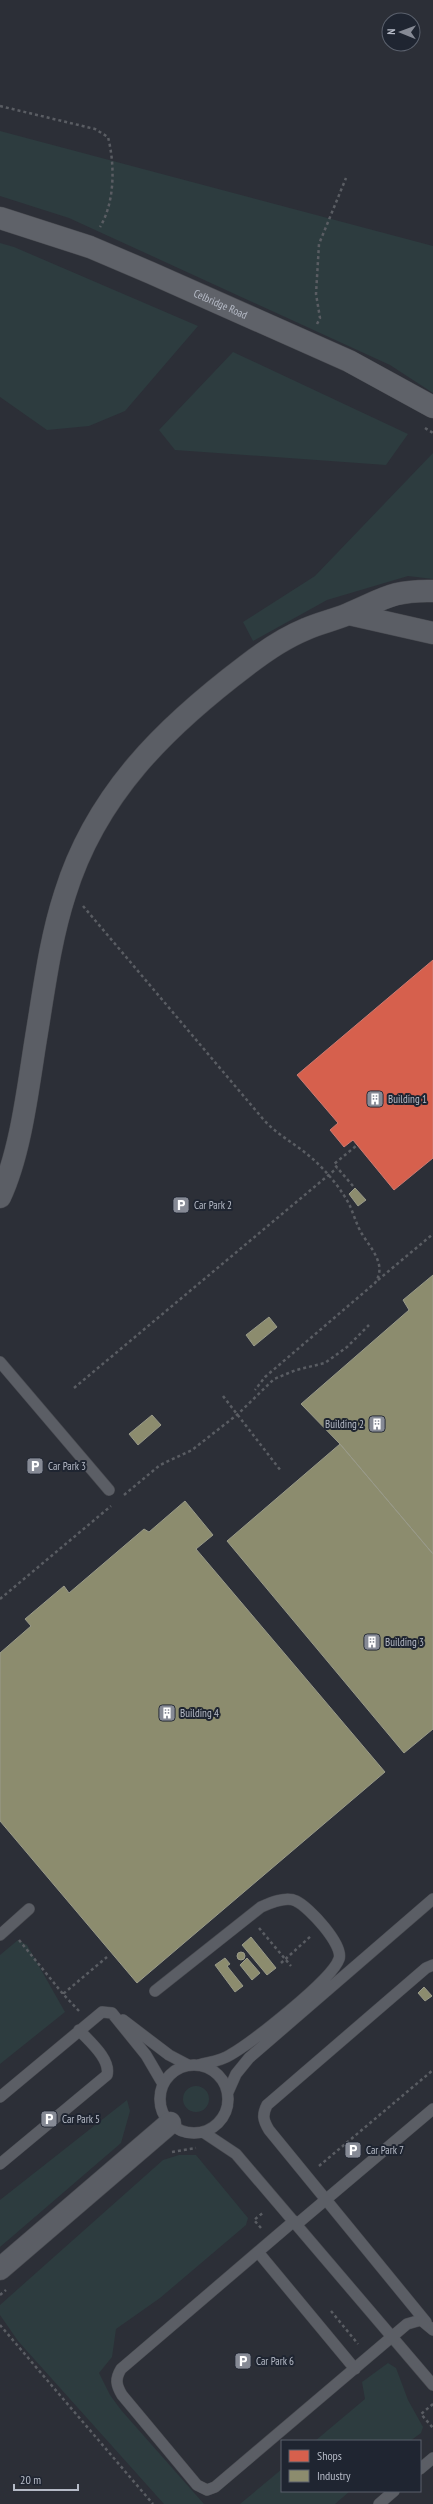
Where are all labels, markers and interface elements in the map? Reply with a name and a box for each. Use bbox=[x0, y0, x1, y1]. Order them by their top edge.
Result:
north arrow bbox=[381, 12, 421, 52]
text: N bbox=[384, 29, 398, 35]
street label: Celbridge Road bbox=[192, 286, 250, 322]
building icon: Building 1 bbox=[365, 1089, 385, 1109]
place label: Building 1 bbox=[388, 1092, 427, 1106]
parking icon: Car Park 2 bbox=[171, 1195, 191, 1215]
place label: Car Park 2 bbox=[194, 1198, 232, 1212]
building icon: Building 2 bbox=[367, 1414, 387, 1434]
place label: Building 2 bbox=[325, 1417, 364, 1431]
parking icon: Car Park 3 bbox=[25, 1456, 45, 1476]
place label: Car Park 3 bbox=[48, 1459, 86, 1473]
building icon: Building 3 bbox=[362, 1632, 382, 1652]
place label: Building 3 bbox=[385, 1635, 424, 1649]
building icon: Building 4 bbox=[157, 1703, 177, 1723]
place label: Building 4 bbox=[180, 1706, 219, 1720]
parking icon: Car Park 5 bbox=[39, 2109, 59, 2129]
place label: Car Park 5 bbox=[62, 2112, 100, 2126]
parking icon: Car Park 7 bbox=[343, 2140, 363, 2160]
place label: Car Park 7 bbox=[366, 2143, 404, 2157]
parking icon: Car Park 6 bbox=[233, 2351, 253, 2371]
place label: Car Park 6 bbox=[256, 2354, 294, 2368]
legend bbox=[281, 2440, 421, 2492]
text: Shops bbox=[317, 2448, 342, 2463]
scale bar bbox=[14, 2466, 78, 2492]
text: Industry bbox=[317, 2468, 351, 2483]
text: 20 m bbox=[20, 2472, 41, 2487]

